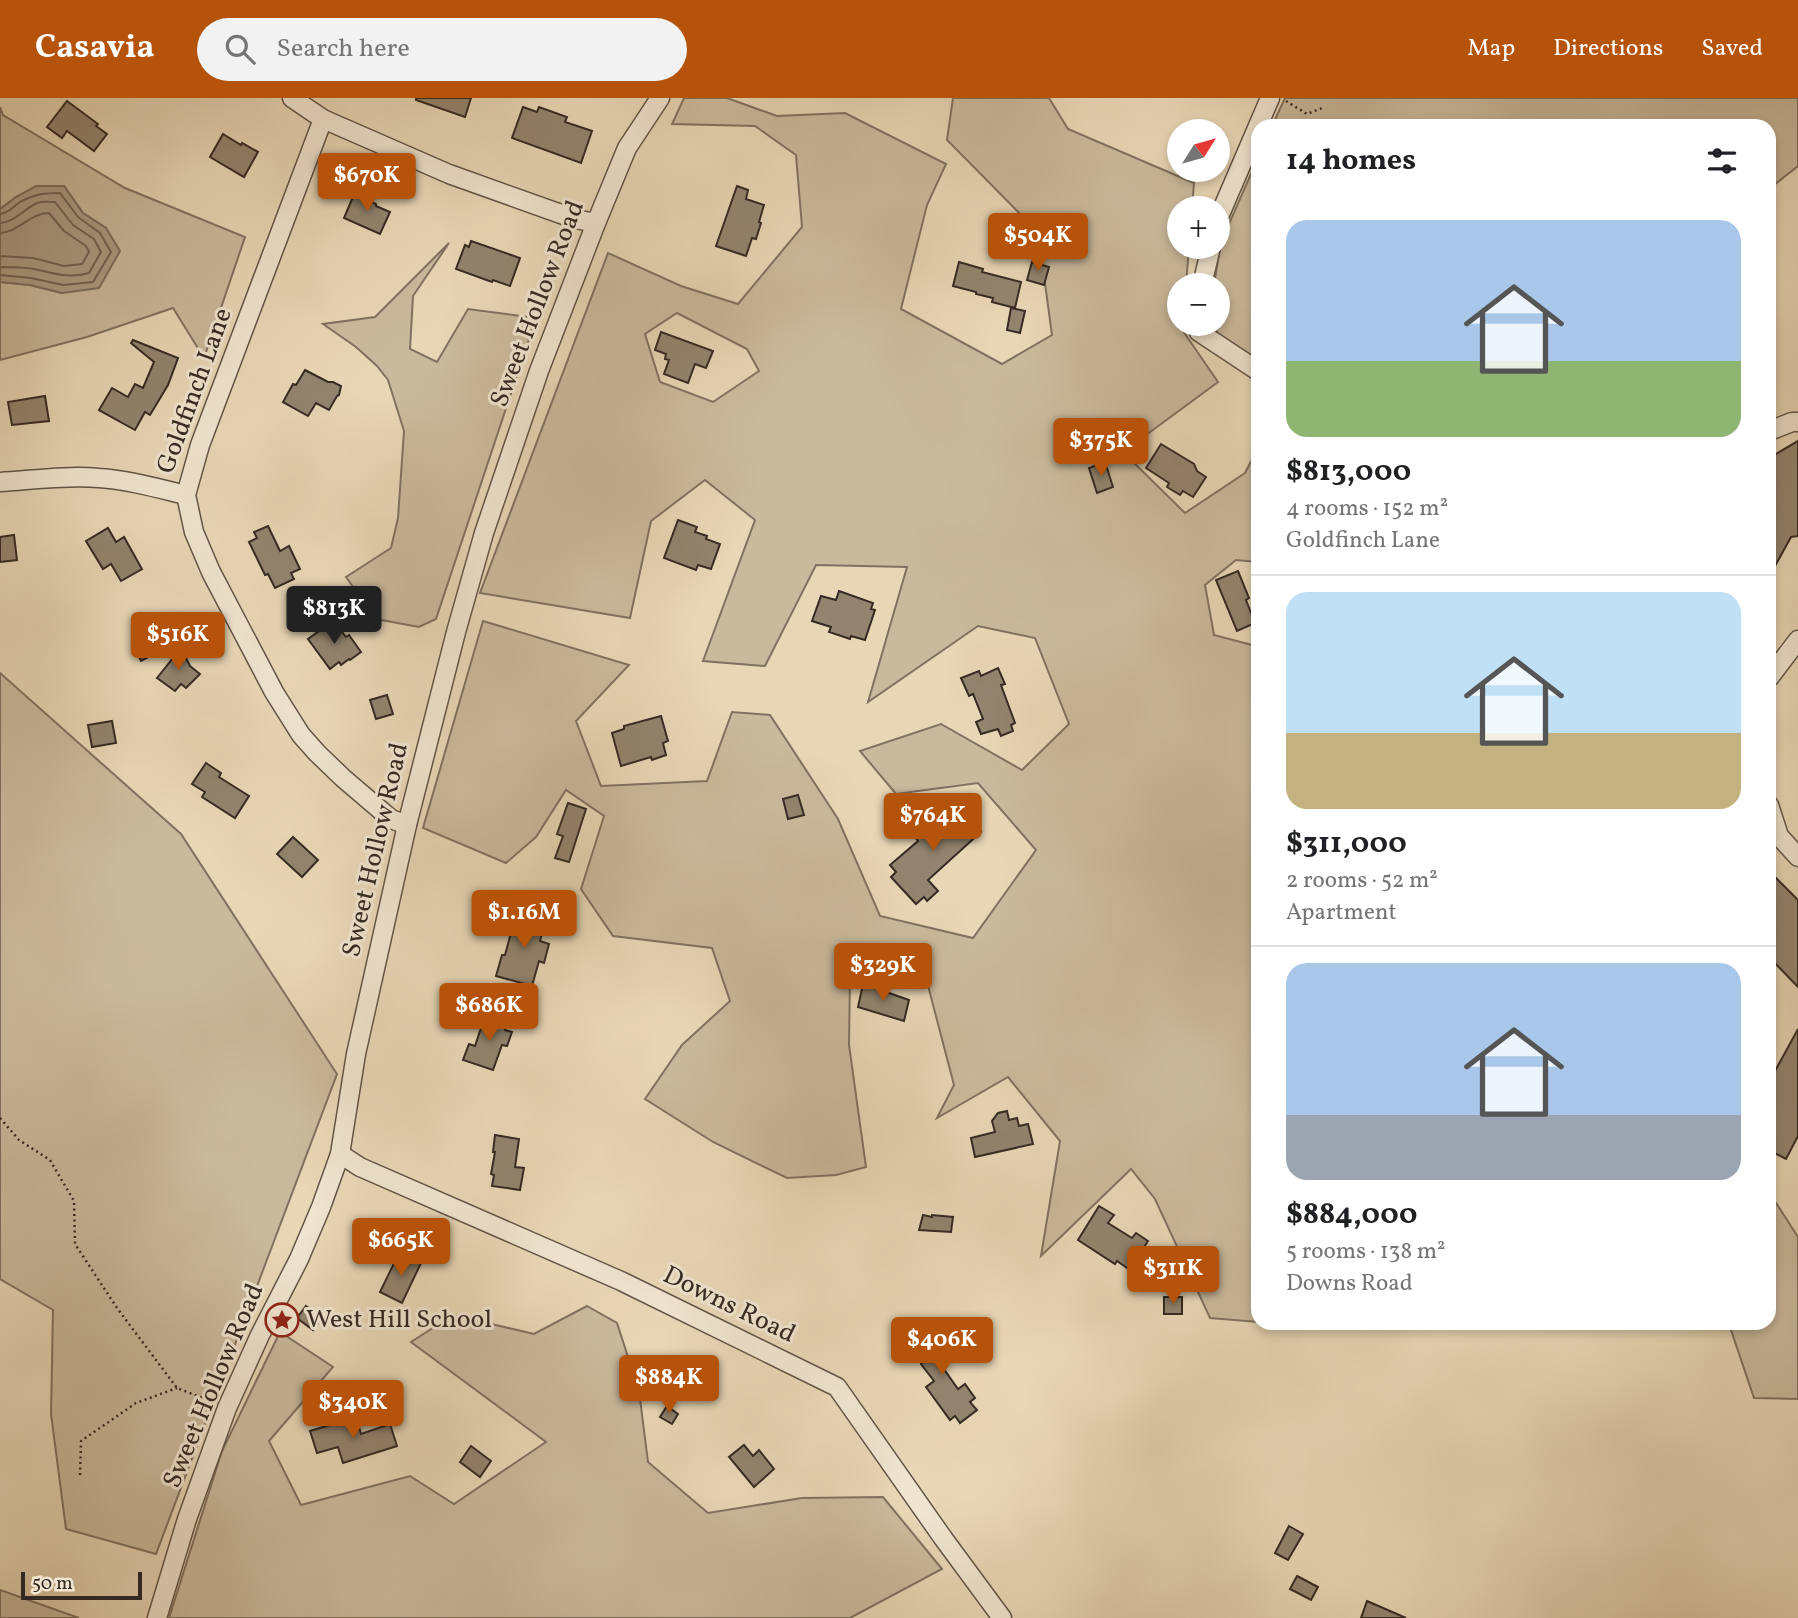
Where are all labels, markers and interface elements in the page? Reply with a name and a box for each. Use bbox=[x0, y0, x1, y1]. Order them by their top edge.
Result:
search box bbox=[197, 18, 687, 81]
text: Casavia bbox=[35, 26, 155, 72]
icon: search bbox=[221, 30, 259, 68]
text: Search here bbox=[277, 31, 410, 67]
text: Map bbox=[1467, 32, 1515, 66]
text: Directions bbox=[1553, 32, 1663, 66]
text: Saved bbox=[1701, 32, 1763, 66]
north arrow bbox=[1167, 119, 1230, 182]
map controls bbox=[1167, 119, 1230, 336]
text: 14 homes bbox=[1286, 140, 1416, 182]
icon: filters bbox=[1703, 142, 1741, 180]
pin: $670K bbox=[318, 153, 416, 213]
text: $670K bbox=[334, 160, 400, 192]
street label: Sweet Hollow Road bbox=[482, 195, 594, 413]
button: + bbox=[1167, 196, 1230, 259]
pin: $504K bbox=[989, 214, 1087, 273]
text: $504K bbox=[1004, 220, 1072, 252]
icon: home bbox=[1451, 266, 1577, 392]
button: − bbox=[1167, 273, 1230, 336]
street label: Goldfinch Lane bbox=[148, 303, 242, 479]
pin: $375K bbox=[1052, 418, 1150, 478]
text: $375K bbox=[1069, 425, 1133, 457]
text: $813,000 bbox=[1286, 451, 1411, 493]
text: 4 rooms · 152 m² bbox=[1286, 493, 1448, 525]
text: Goldfinch Lane bbox=[1286, 525, 1440, 557]
pin: $813K bbox=[285, 587, 383, 646]
text: $813K bbox=[303, 593, 366, 625]
pin: $516K bbox=[129, 612, 227, 672]
text: $516K bbox=[147, 619, 209, 651]
icon: home bbox=[1451, 638, 1577, 764]
street label: Sweet Hollow Road bbox=[334, 739, 418, 961]
pin: $764K bbox=[884, 794, 982, 853]
text: $764K bbox=[900, 800, 966, 832]
text: $311,000 bbox=[1286, 823, 1407, 865]
text: 2 rooms · 52 m² bbox=[1286, 865, 1438, 897]
pin: $1.16M bbox=[467, 890, 581, 950]
text: $1.16M bbox=[488, 897, 560, 929]
text: Apartment bbox=[1286, 897, 1397, 929]
pin: $329K bbox=[834, 944, 932, 1003]
text: $329K bbox=[850, 950, 916, 982]
pin: $686K bbox=[440, 984, 538, 1043]
text: $686K bbox=[455, 990, 523, 1022]
icon: home bbox=[1451, 1009, 1577, 1135]
text: $884,000 bbox=[1286, 1194, 1418, 1236]
pin: $665K bbox=[352, 1218, 450, 1278]
text: $665K bbox=[368, 1225, 434, 1257]
text: 5 rooms · 138 m² bbox=[1286, 1236, 1446, 1268]
pin: $311K bbox=[1124, 1246, 1222, 1306]
text: $311K bbox=[1143, 1253, 1203, 1285]
street label: Downs Road bbox=[657, 1257, 801, 1353]
text: Downs Road bbox=[1286, 1268, 1413, 1300]
street label: Sweet Hollow Road bbox=[155, 1278, 273, 1494]
place icon: West Hill School bbox=[263, 1301, 301, 1339]
place label: West Hill School bbox=[306, 1302, 492, 1338]
pin: $406K bbox=[893, 1318, 991, 1377]
text: $406K bbox=[907, 1324, 977, 1356]
pin: $884K bbox=[620, 1356, 718, 1415]
text: $884K bbox=[635, 1362, 703, 1394]
pin: $340K bbox=[304, 1380, 402, 1440]
text: $340K bbox=[319, 1387, 387, 1419]
scale bar bbox=[21, 1569, 142, 1601]
text: 50 m bbox=[32, 1571, 73, 1597]

